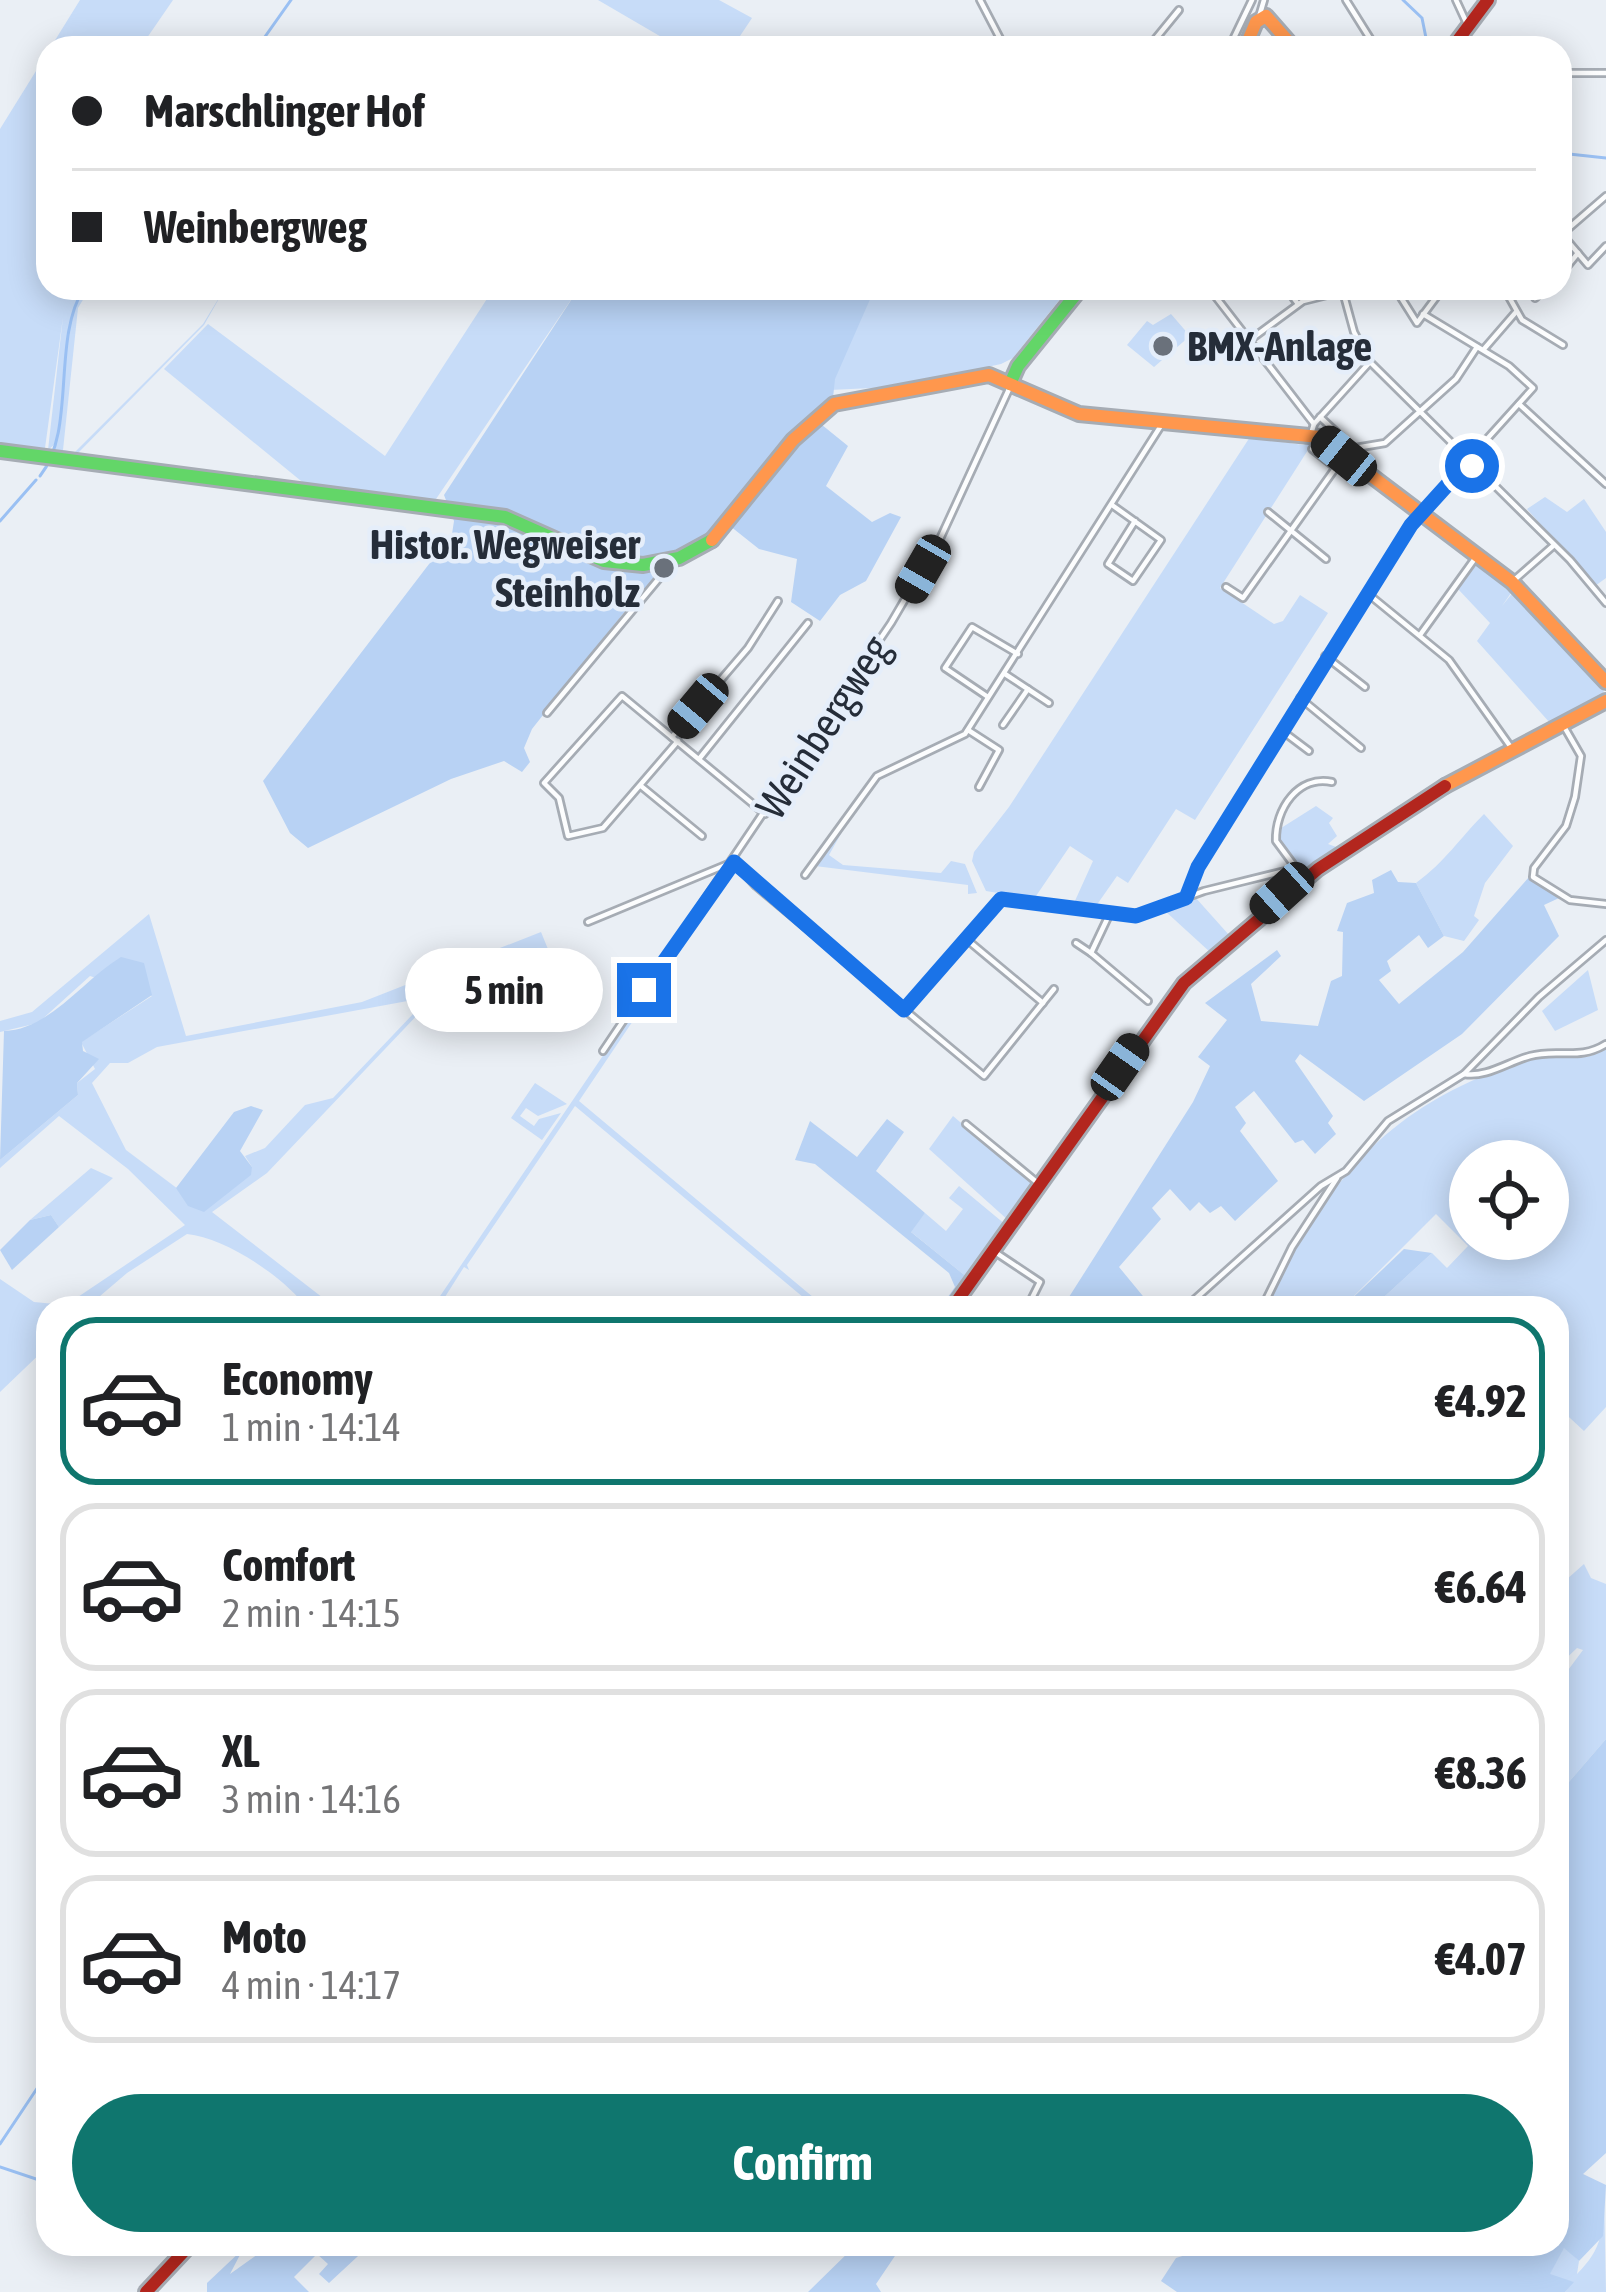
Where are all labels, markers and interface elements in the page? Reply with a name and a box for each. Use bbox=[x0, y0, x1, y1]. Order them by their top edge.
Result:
text: Marschlinger Hof bbox=[144, 85, 425, 137]
text: Weinbergweg bbox=[144, 201, 367, 253]
place label: BMX-Anlage bbox=[1187, 322, 1372, 370]
marker: BMX-Anlage bbox=[1150, 333, 1176, 359]
car bbox=[1305, 419, 1383, 493]
route start bbox=[1445, 439, 1499, 493]
place label: Histor. Wegweiser Steinholz bbox=[370, 520, 642, 616]
car bbox=[889, 529, 957, 609]
marker: Histor. Wegweiser Steinholz bbox=[651, 555, 677, 581]
street label: Weinbergweg bbox=[746, 627, 900, 827]
car bbox=[661, 667, 735, 745]
car bbox=[1243, 856, 1321, 930]
callout: 5 min bbox=[404, 948, 602, 1032]
route end bbox=[617, 963, 671, 1017]
text: 5 min bbox=[464, 968, 544, 1012]
car bbox=[1085, 1027, 1155, 1107]
map controls bbox=[1449, 1140, 1569, 1260]
button: locate bbox=[1449, 1140, 1569, 1260]
icon: car bbox=[78, 1347, 186, 1455]
text: Economy bbox=[222, 1353, 373, 1405]
text: €4.92 bbox=[1435, 1375, 1527, 1427]
text: 1 min · 14:14 bbox=[222, 1405, 401, 1449]
icon: car bbox=[78, 1533, 186, 1641]
text: Comfort bbox=[222, 1539, 355, 1591]
text: €6.64 bbox=[1435, 1561, 1527, 1613]
text: 2 min · 14:15 bbox=[222, 1591, 401, 1635]
icon: car bbox=[78, 1719, 186, 1827]
text: XL bbox=[222, 1725, 260, 1777]
text: €8.36 bbox=[1435, 1747, 1527, 1799]
text: 3 min · 14:16 bbox=[222, 1777, 401, 1821]
icon: car bbox=[78, 1905, 186, 2013]
text: Moto bbox=[222, 1911, 307, 1963]
text: €4.07 bbox=[1435, 1933, 1527, 1985]
text: 4 min · 14:17 bbox=[222, 1963, 401, 2007]
button: Confirm bbox=[72, 2094, 1533, 2232]

